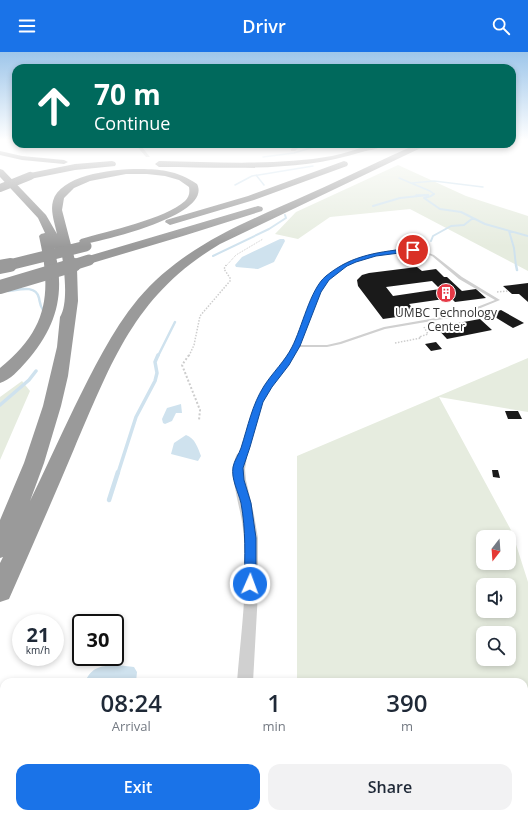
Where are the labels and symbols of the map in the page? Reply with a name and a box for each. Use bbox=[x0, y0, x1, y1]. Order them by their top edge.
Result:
pin bbox=[396, 233, 430, 267]
building icon: UMBC Technology Center bbox=[435, 282, 457, 304]
place label: UMBC Technology Center bbox=[395, 304, 498, 335]
north arrow bbox=[476, 530, 516, 570]
position arrow bbox=[229, 563, 271, 605]
speed limit sign: 30 bbox=[72, 614, 124, 666]

